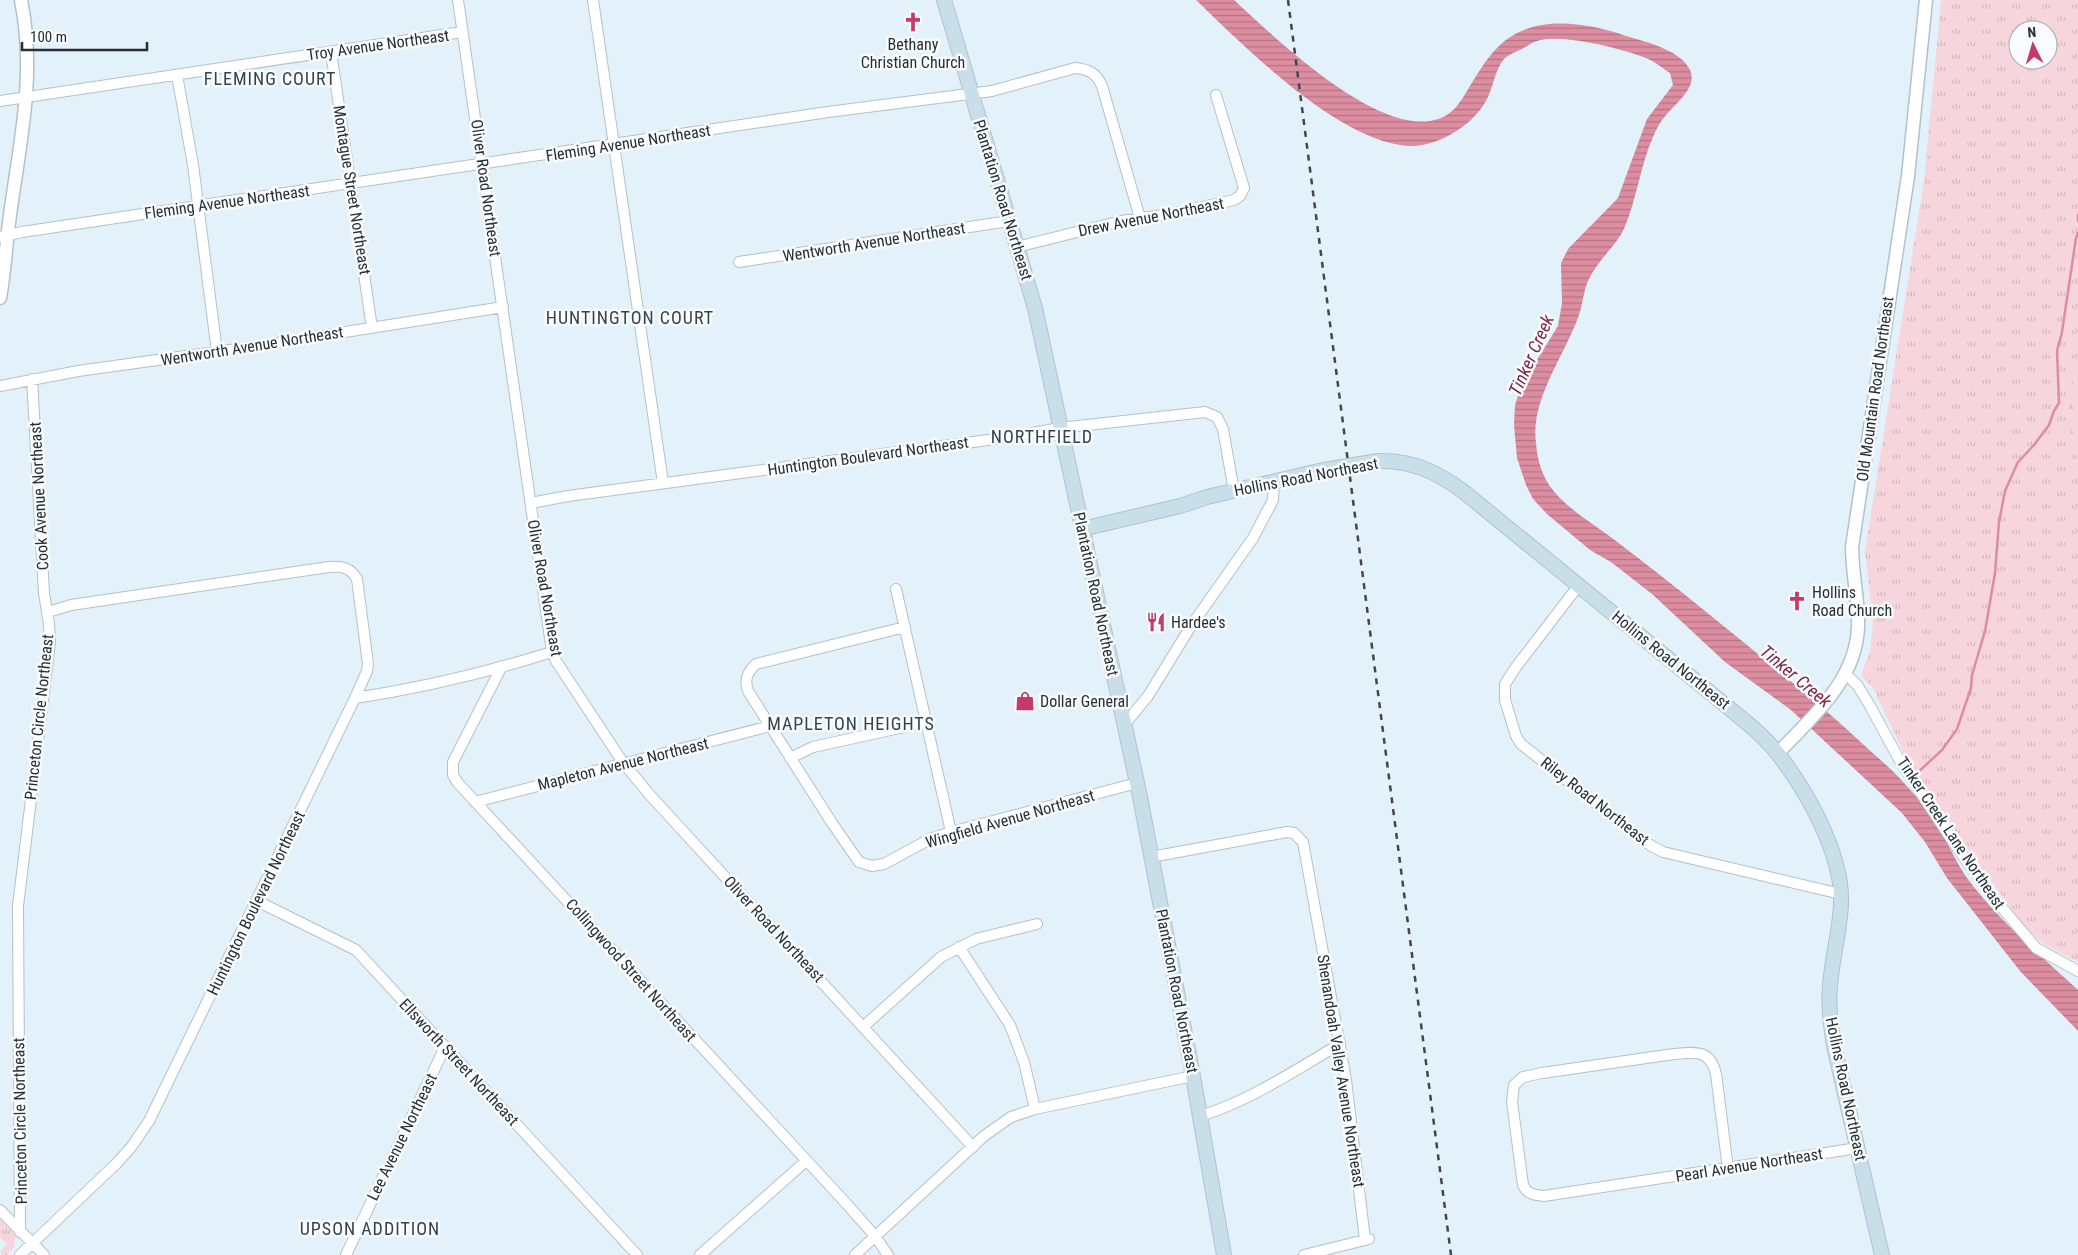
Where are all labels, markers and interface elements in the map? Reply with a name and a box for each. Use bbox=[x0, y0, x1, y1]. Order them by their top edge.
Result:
church icon: Bethany Christian Church bbox=[902, 11, 924, 33]
scale bar bbox=[22, 20, 148, 52]
north arrow bbox=[2008, 20, 2058, 70]
text: N bbox=[2027, 24, 2037, 40]
street label: Troy Avenue Northeast bbox=[306, 26, 451, 64]
text: 100 m bbox=[30, 28, 67, 46]
place label: Bethany Christian Church bbox=[861, 35, 965, 72]
district label: FLEMING COURT bbox=[204, 68, 336, 89]
street label: Montague Street Northeast bbox=[329, 104, 375, 276]
street label: Plantation Road Northeast bbox=[970, 117, 1037, 283]
street label: Oliver Road Northeast bbox=[467, 118, 505, 258]
street label: Fleming Avenue Northeast bbox=[544, 121, 712, 165]
street label: Fleming Avenue Northeast bbox=[143, 181, 311, 223]
street label: Drew Avenue Northeast bbox=[1077, 194, 1226, 240]
street label: Wentworth Avenue Northeast bbox=[781, 218, 967, 266]
street label: Old Mountain Road Northeast bbox=[1853, 295, 1897, 483]
district label: HUNTINGTON COURT bbox=[546, 307, 714, 328]
water label: Tinker Creek bbox=[1504, 310, 1559, 399]
street label: Wentworth Avenue Northeast bbox=[159, 322, 345, 370]
street label: Cook Avenue Northeast bbox=[26, 421, 52, 571]
district label: NORTHFIELD bbox=[991, 426, 1093, 447]
street label: Huntington Boulevard Northeast bbox=[766, 432, 970, 480]
street label: Hollins Road Northeast bbox=[1232, 454, 1380, 500]
street label: Plantation Road Northeast bbox=[1069, 510, 1123, 678]
street label: Oliver Road Northeast bbox=[524, 518, 566, 658]
place label: Hollins Road Church bbox=[1812, 583, 1892, 620]
church icon: Hollins Road Church bbox=[1786, 590, 1808, 612]
street label: Hollins Road Northeast bbox=[1608, 607, 1734, 714]
restaurant icon: Hardee's bbox=[1145, 611, 1167, 633]
place label: Hardee's bbox=[1171, 613, 1226, 632]
street label: Princeton Circle Northeast bbox=[21, 633, 57, 801]
water label: Tinker Creek bbox=[1756, 640, 1837, 712]
shop icon: Dollar General bbox=[1014, 690, 1036, 712]
place label: Dollar General bbox=[1040, 692, 1129, 711]
district label: MAPLETON HEIGHTS bbox=[767, 713, 935, 734]
street label: Mapleton Avenue Northeast bbox=[536, 733, 711, 794]
street label: Riley Road Northeast bbox=[1537, 753, 1653, 849]
street label: Tinker Creek Lane Northeast bbox=[1893, 753, 2009, 913]
street label: Wingfield Avenue Northeast bbox=[923, 786, 1097, 852]
street label: Huntington Boulevard Northeast bbox=[203, 808, 309, 998]
street label: Oliver Road Northeast bbox=[720, 872, 828, 986]
street label: Collingwood Street Northeast bbox=[562, 895, 700, 1046]
street label: Plantation Road Northeast bbox=[1152, 907, 1202, 1075]
street label: Shenandoah Valley Avenue Northeast bbox=[1313, 953, 1369, 1189]
street label: Ellsworth Street Northeast bbox=[395, 995, 523, 1130]
street label: Hollins Road Northeast bbox=[1821, 1015, 1871, 1163]
street label: Princeton Circle Northeast bbox=[9, 1037, 31, 1204]
street label: Lee Avenue Northeast bbox=[363, 1070, 441, 1204]
street label: Pearl Avenue Northeast bbox=[1674, 1144, 1824, 1186]
district label: UPSON ADDITION bbox=[300, 1218, 440, 1239]

